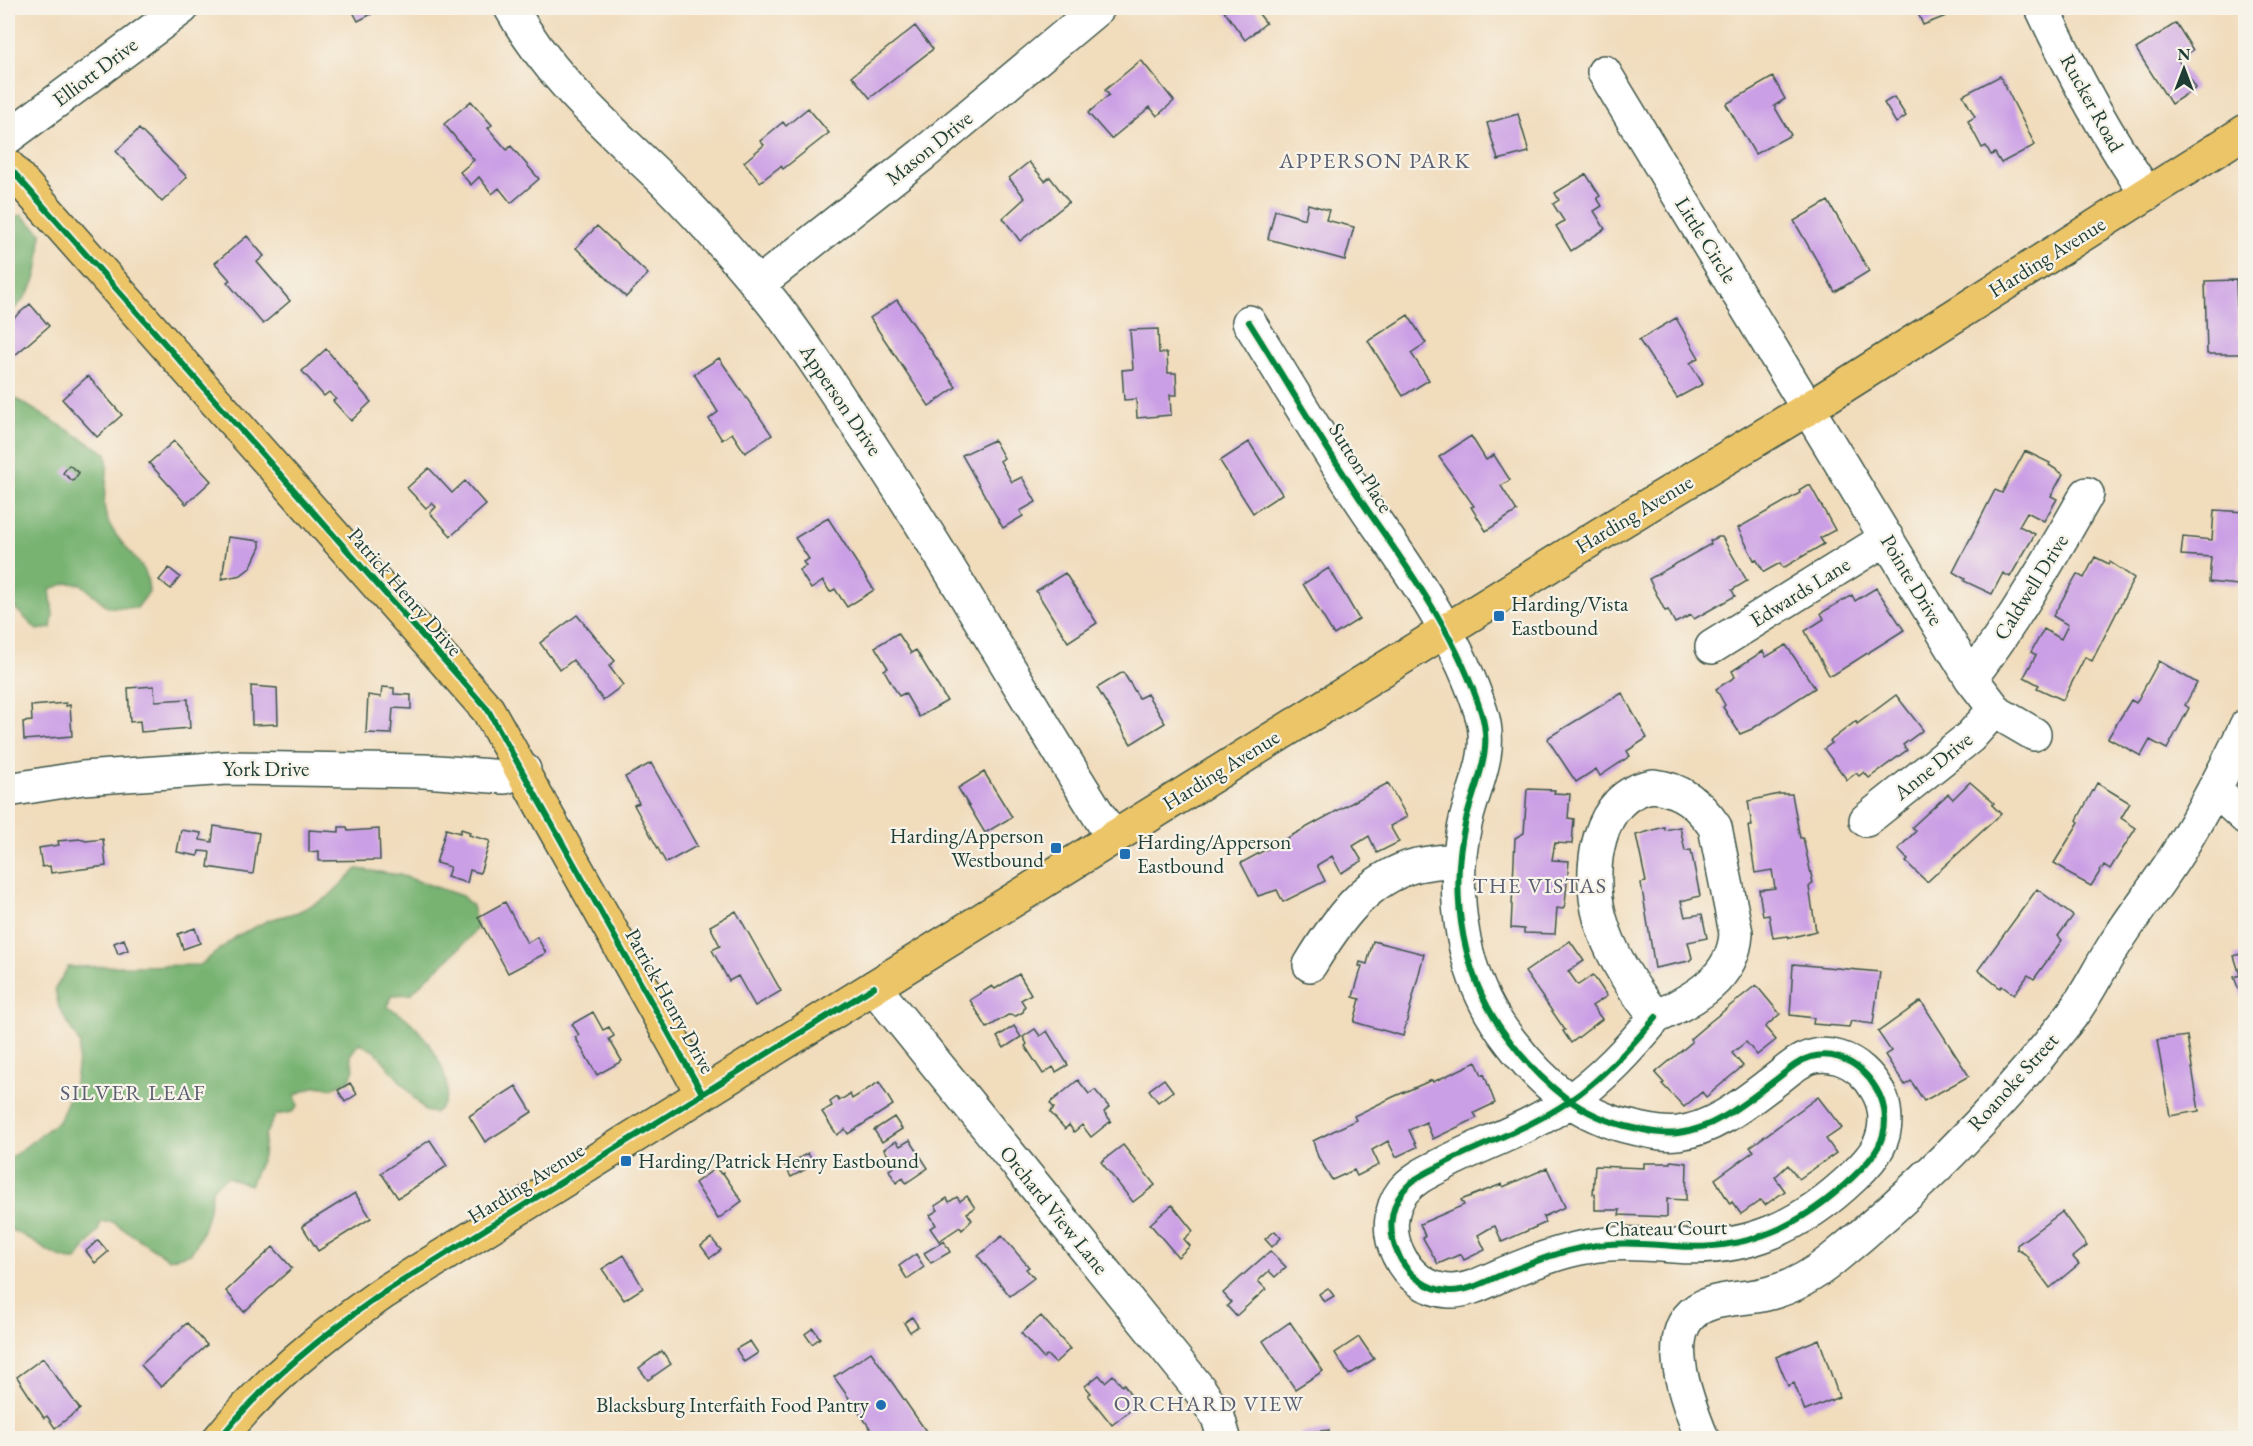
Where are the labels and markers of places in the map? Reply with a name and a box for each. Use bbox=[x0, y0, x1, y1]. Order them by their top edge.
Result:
place label: Harding/Vista Eastbound bbox=[1511, 590, 1629, 641]
marker: Harding/Vista Eastbound bbox=[1492, 609, 1506, 623]
place label: Harding/Apperson Westbound bbox=[890, 822, 1044, 873]
place label: Harding/Apperson Eastbound bbox=[1137, 828, 1291, 879]
marker: Harding/Apperson Westbound bbox=[1049, 841, 1063, 855]
marker: Harding/Apperson Eastbound bbox=[1118, 847, 1132, 861]
place label: Harding/Patrick Henry Eastbound bbox=[638, 1147, 919, 1174]
marker: Harding/Patrick Henry Eastbound bbox=[619, 1154, 633, 1168]
place label: Blacksburg Interfaith Food Pantry bbox=[596, 1391, 870, 1418]
marker: Blacksburg Interfaith Food Pantry bbox=[874, 1398, 888, 1412]

